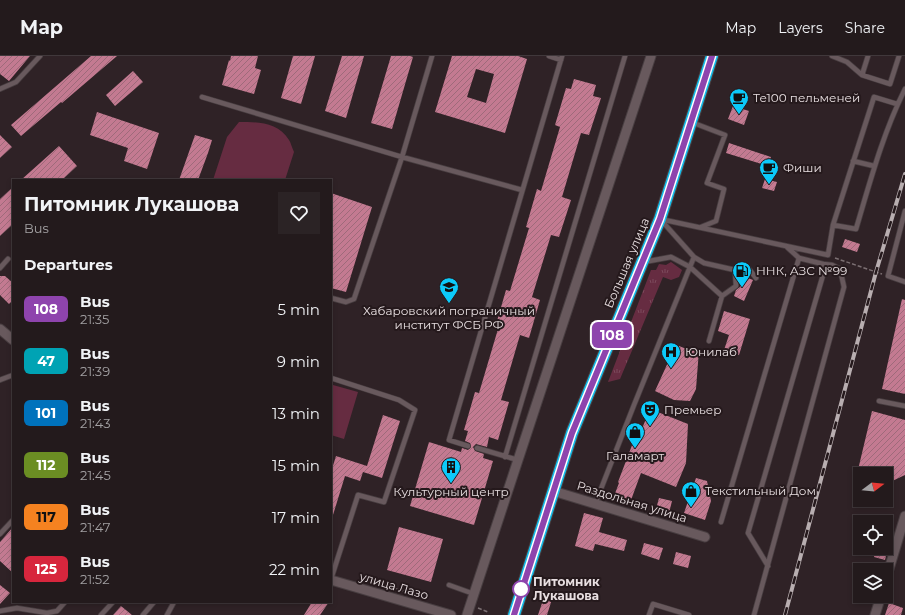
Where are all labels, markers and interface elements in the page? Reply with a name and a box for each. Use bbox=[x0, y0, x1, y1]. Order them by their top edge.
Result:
text: Map bbox=[20, 16, 63, 39]
text: Map bbox=[725, 19, 756, 37]
text: Layers bbox=[778, 19, 823, 37]
text: Share bbox=[845, 19, 885, 37]
cafe icon: Те100 пельменей bbox=[728, 87, 750, 115]
place label: Те100 пельменей bbox=[753, 90, 860, 105]
cafe icon: Фиши bbox=[758, 157, 780, 185]
place label: Фиши bbox=[783, 160, 822, 175]
button: heart bbox=[278, 192, 320, 234]
text: Питомник Лукашова bbox=[24, 193, 239, 216]
street label: Большая улица bbox=[601, 215, 652, 310]
text: Bus bbox=[24, 220, 49, 236]
text: Departures bbox=[24, 255, 113, 274]
fuel station icon: ННК, АЗС №99 bbox=[731, 260, 753, 288]
place label: ННК, АЗС №99 bbox=[756, 263, 847, 278]
school or university icon: Хабаровский пограничный институт ФСБ РФ bbox=[438, 276, 460, 304]
text: Bus bbox=[80, 292, 110, 311]
text: 108 bbox=[34, 300, 58, 318]
text: 5 min bbox=[277, 300, 320, 319]
place label: Хабаровский пограничный институт ФСБ РФ bbox=[363, 303, 535, 332]
text: 21:35 bbox=[80, 311, 109, 327]
line badge: 108 bbox=[589, 322, 635, 348]
text: 108 bbox=[600, 326, 624, 344]
hospital icon: Юнилаб bbox=[660, 341, 682, 369]
text: Bus bbox=[80, 344, 110, 363]
place label: Юнилаб bbox=[685, 344, 737, 359]
text: 47 bbox=[37, 352, 55, 370]
text: 9 min bbox=[277, 352, 320, 371]
text: 21:39 bbox=[80, 363, 110, 379]
text: Bus bbox=[80, 396, 110, 415]
theatre icon: Премьер bbox=[639, 399, 661, 427]
place label: Премьер bbox=[664, 402, 721, 417]
text: 101 bbox=[36, 404, 56, 422]
text: 13 min bbox=[272, 404, 320, 423]
text: 21:43 bbox=[80, 415, 111, 431]
shop icon: Галамарт bbox=[624, 421, 646, 449]
text: Bus bbox=[80, 448, 110, 467]
place label: Галамарт bbox=[606, 448, 664, 463]
text: 112 bbox=[36, 456, 56, 474]
text: 15 min bbox=[272, 456, 320, 475]
building icon: Культурный центр bbox=[440, 456, 462, 484]
text: 21:45 bbox=[80, 467, 111, 483]
north arrow bbox=[853, 467, 893, 507]
map controls bbox=[853, 467, 893, 603]
street label: Раздольная улица bbox=[575, 478, 689, 525]
shop icon: Текстильный Дом bbox=[680, 480, 702, 508]
place label: Текстильный Дом bbox=[705, 483, 816, 498]
place label: Культурный центр bbox=[393, 484, 509, 499]
text: Bus bbox=[80, 500, 110, 519]
text: 117 bbox=[36, 508, 56, 526]
text: 17 min bbox=[272, 508, 320, 527]
button: locate bbox=[853, 515, 893, 555]
text: 21:47 bbox=[80, 519, 110, 535]
text: Bus bbox=[80, 552, 110, 571]
text: 125 bbox=[35, 560, 57, 578]
text: 22 min bbox=[269, 560, 320, 579]
button: layers bbox=[853, 563, 893, 603]
street label: улица Лазо bbox=[357, 568, 431, 603]
text: 21:52 bbox=[80, 571, 110, 587]
place label: Питомник Лукашова bbox=[533, 574, 600, 603]
marker: Питомник Лукашова bbox=[512, 580, 530, 598]

